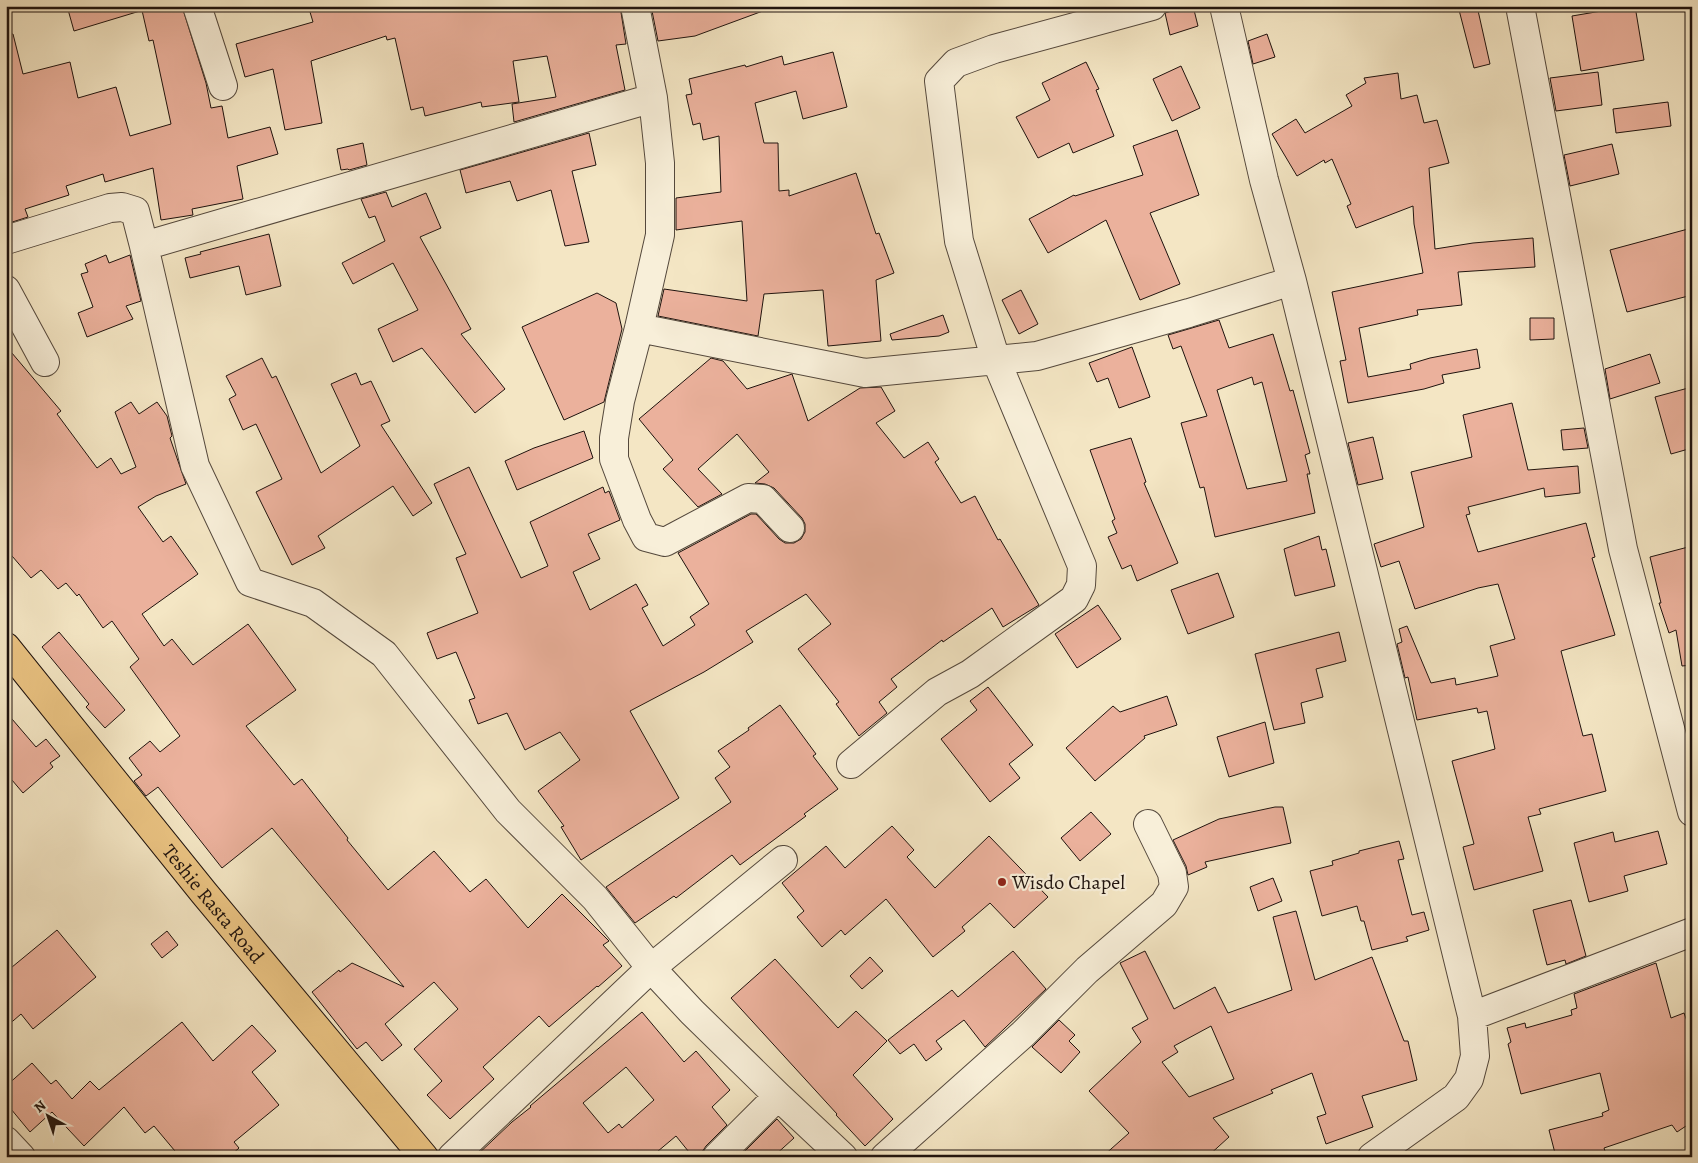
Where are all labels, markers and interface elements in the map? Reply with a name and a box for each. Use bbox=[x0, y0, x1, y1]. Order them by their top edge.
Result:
street label: Teshie Rasta Road bbox=[156, 839, 270, 969]
place label: Wisdo Chapel bbox=[1011, 869, 1125, 896]
marker: Wisdo Chapel bbox=[996, 876, 1008, 888]
north arrow bbox=[22, 1090, 72, 1140]
text: N bbox=[30, 1096, 50, 1117]

